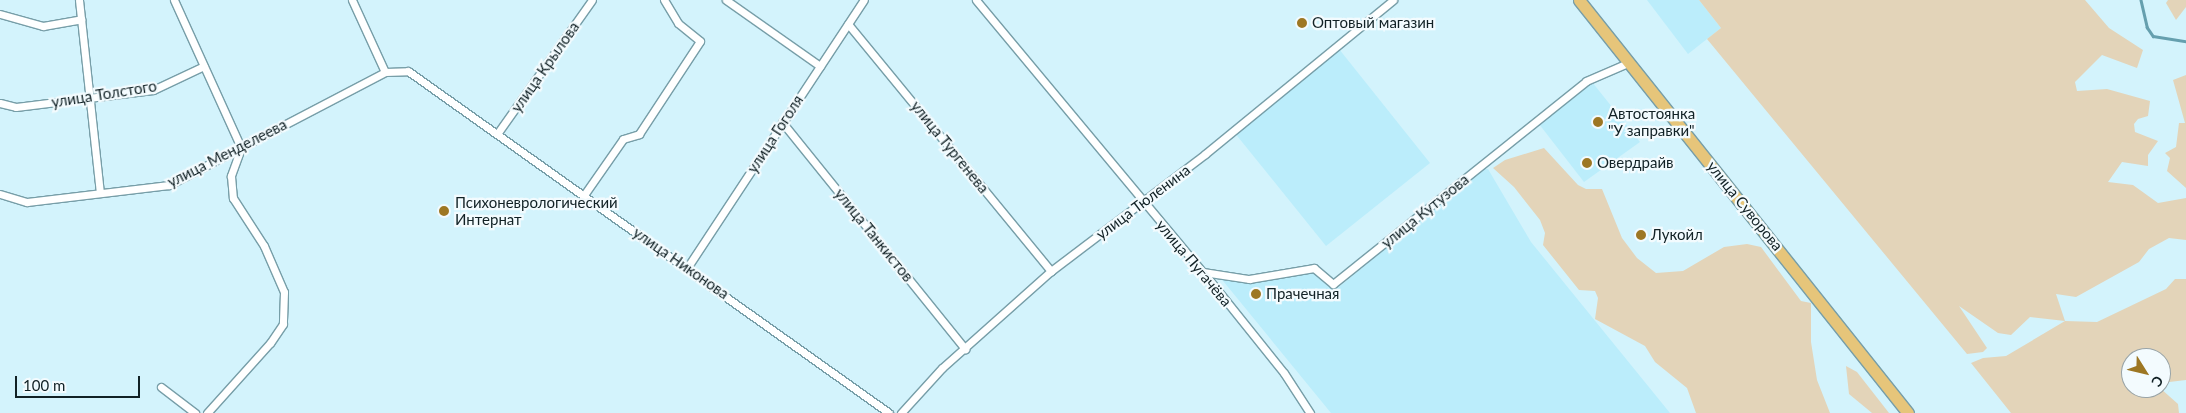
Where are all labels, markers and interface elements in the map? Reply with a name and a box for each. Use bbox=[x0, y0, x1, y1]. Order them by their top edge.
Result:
place label: Оптовый магазин bbox=[1312, 14, 1434, 32]
marker: Оптовый магазин bbox=[1296, 17, 1308, 29]
street label: улица Крылова bbox=[507, 18, 583, 116]
street label: улица Толстого bbox=[50, 77, 158, 111]
street label: улица Гоголя bbox=[743, 92, 807, 176]
street label: улица Тургенева bbox=[907, 97, 993, 197]
place label: Автостоянка "У заправки" bbox=[1608, 104, 1695, 139]
street label: улица Менделеева bbox=[164, 115, 290, 191]
marker: Автостоянка "У заправки" bbox=[1592, 116, 1604, 128]
place label: Овердрайв bbox=[1597, 154, 1674, 172]
marker: Овердрайв bbox=[1581, 157, 1593, 169]
street label: улица Суворова bbox=[1703, 158, 1787, 254]
street label: улица Тюленина bbox=[1092, 161, 1194, 243]
street label: улица Кутузова bbox=[1378, 170, 1472, 252]
street label: улица Танкистов bbox=[831, 185, 917, 285]
place label: Психоневрологический Интернат bbox=[455, 193, 618, 228]
marker: Психоневрологический Интернат bbox=[437, 204, 451, 218]
street label: улица Пугачёва bbox=[1153, 216, 1235, 310]
street label: улица Никонова bbox=[630, 223, 732, 303]
place label: Лукойл bbox=[1651, 226, 1703, 244]
marker: Лукойл bbox=[1635, 229, 1647, 241]
place label: Прачечная bbox=[1266, 285, 1339, 303]
marker: Прачечная bbox=[1250, 288, 1262, 300]
north arrow bbox=[2121, 348, 2171, 398]
scale bar bbox=[18, 366, 142, 398]
text: С bbox=[2148, 373, 2167, 390]
text: 100 m bbox=[23, 376, 65, 394]

